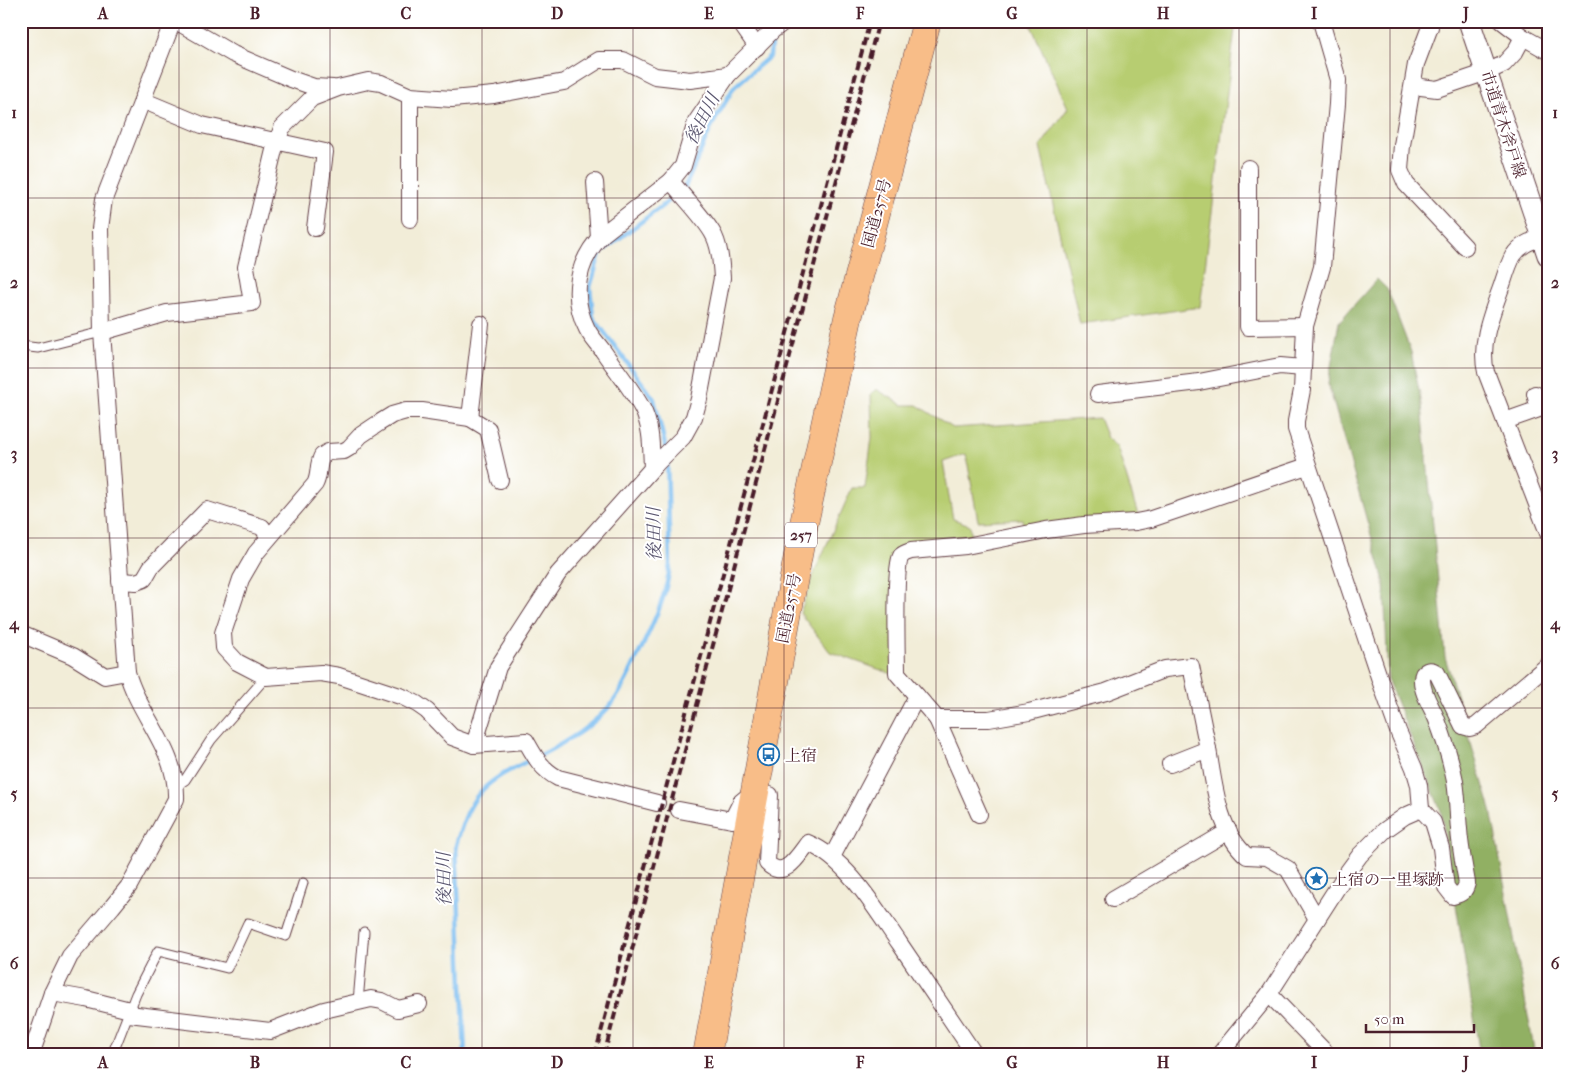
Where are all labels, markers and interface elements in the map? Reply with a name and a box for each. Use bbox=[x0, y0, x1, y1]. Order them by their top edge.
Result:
text: A bbox=[97, 4, 109, 23]
text: B bbox=[250, 4, 260, 23]
text: C bbox=[401, 4, 412, 23]
text: D bbox=[551, 4, 563, 23]
text: E bbox=[704, 4, 714, 23]
text: F bbox=[855, 4, 865, 23]
text: G bbox=[1006, 4, 1018, 23]
text: H bbox=[1157, 4, 1170, 23]
text: I bbox=[1311, 4, 1318, 23]
text: J bbox=[1461, 4, 1469, 24]
street label: 市道青木斧戸線 bbox=[1477, 68, 1530, 180]
water label: 後田川 bbox=[681, 89, 725, 148]
text: 1 bbox=[11, 103, 17, 122]
text: 1 bbox=[1552, 103, 1558, 122]
street label: 国道257号 bbox=[858, 176, 895, 250]
text: 2 bbox=[10, 273, 18, 292]
text: 2 bbox=[1551, 273, 1559, 292]
text: 3 bbox=[11, 444, 17, 464]
text: 3 bbox=[1552, 444, 1558, 464]
water label: 後田川 bbox=[643, 505, 665, 561]
road number: 257 bbox=[785, 522, 817, 548]
street label: 国道257号 bbox=[772, 571, 805, 645]
text: 4 bbox=[8, 614, 20, 634]
text: 4 bbox=[1549, 614, 1561, 634]
bus stop icon: 上宿 bbox=[757, 743, 781, 767]
place label: 上宿 bbox=[785, 746, 817, 765]
text: 5 bbox=[11, 784, 18, 803]
text: 5 bbox=[1552, 784, 1559, 803]
water label: 後田川 bbox=[433, 850, 455, 906]
place icon: 上宿の一里塚跡 bbox=[1304, 867, 1328, 891]
place label: 上宿の一里塚跡 bbox=[1332, 870, 1444, 889]
text: 6 bbox=[10, 954, 19, 973]
text: 6 bbox=[1551, 954, 1560, 973]
scale bar bbox=[1366, 1001, 1474, 1033]
text: 50 m bbox=[1374, 1010, 1405, 1028]
text: A bbox=[97, 1053, 109, 1072]
text: B bbox=[250, 1053, 260, 1072]
text: C bbox=[401, 1053, 412, 1072]
text: D bbox=[551, 1053, 563, 1072]
text: E bbox=[704, 1053, 714, 1072]
text: F bbox=[855, 1053, 865, 1072]
text: G bbox=[1006, 1053, 1018, 1072]
text: H bbox=[1157, 1053, 1170, 1072]
text: I bbox=[1311, 1053, 1318, 1072]
text: J bbox=[1461, 1053, 1469, 1073]

